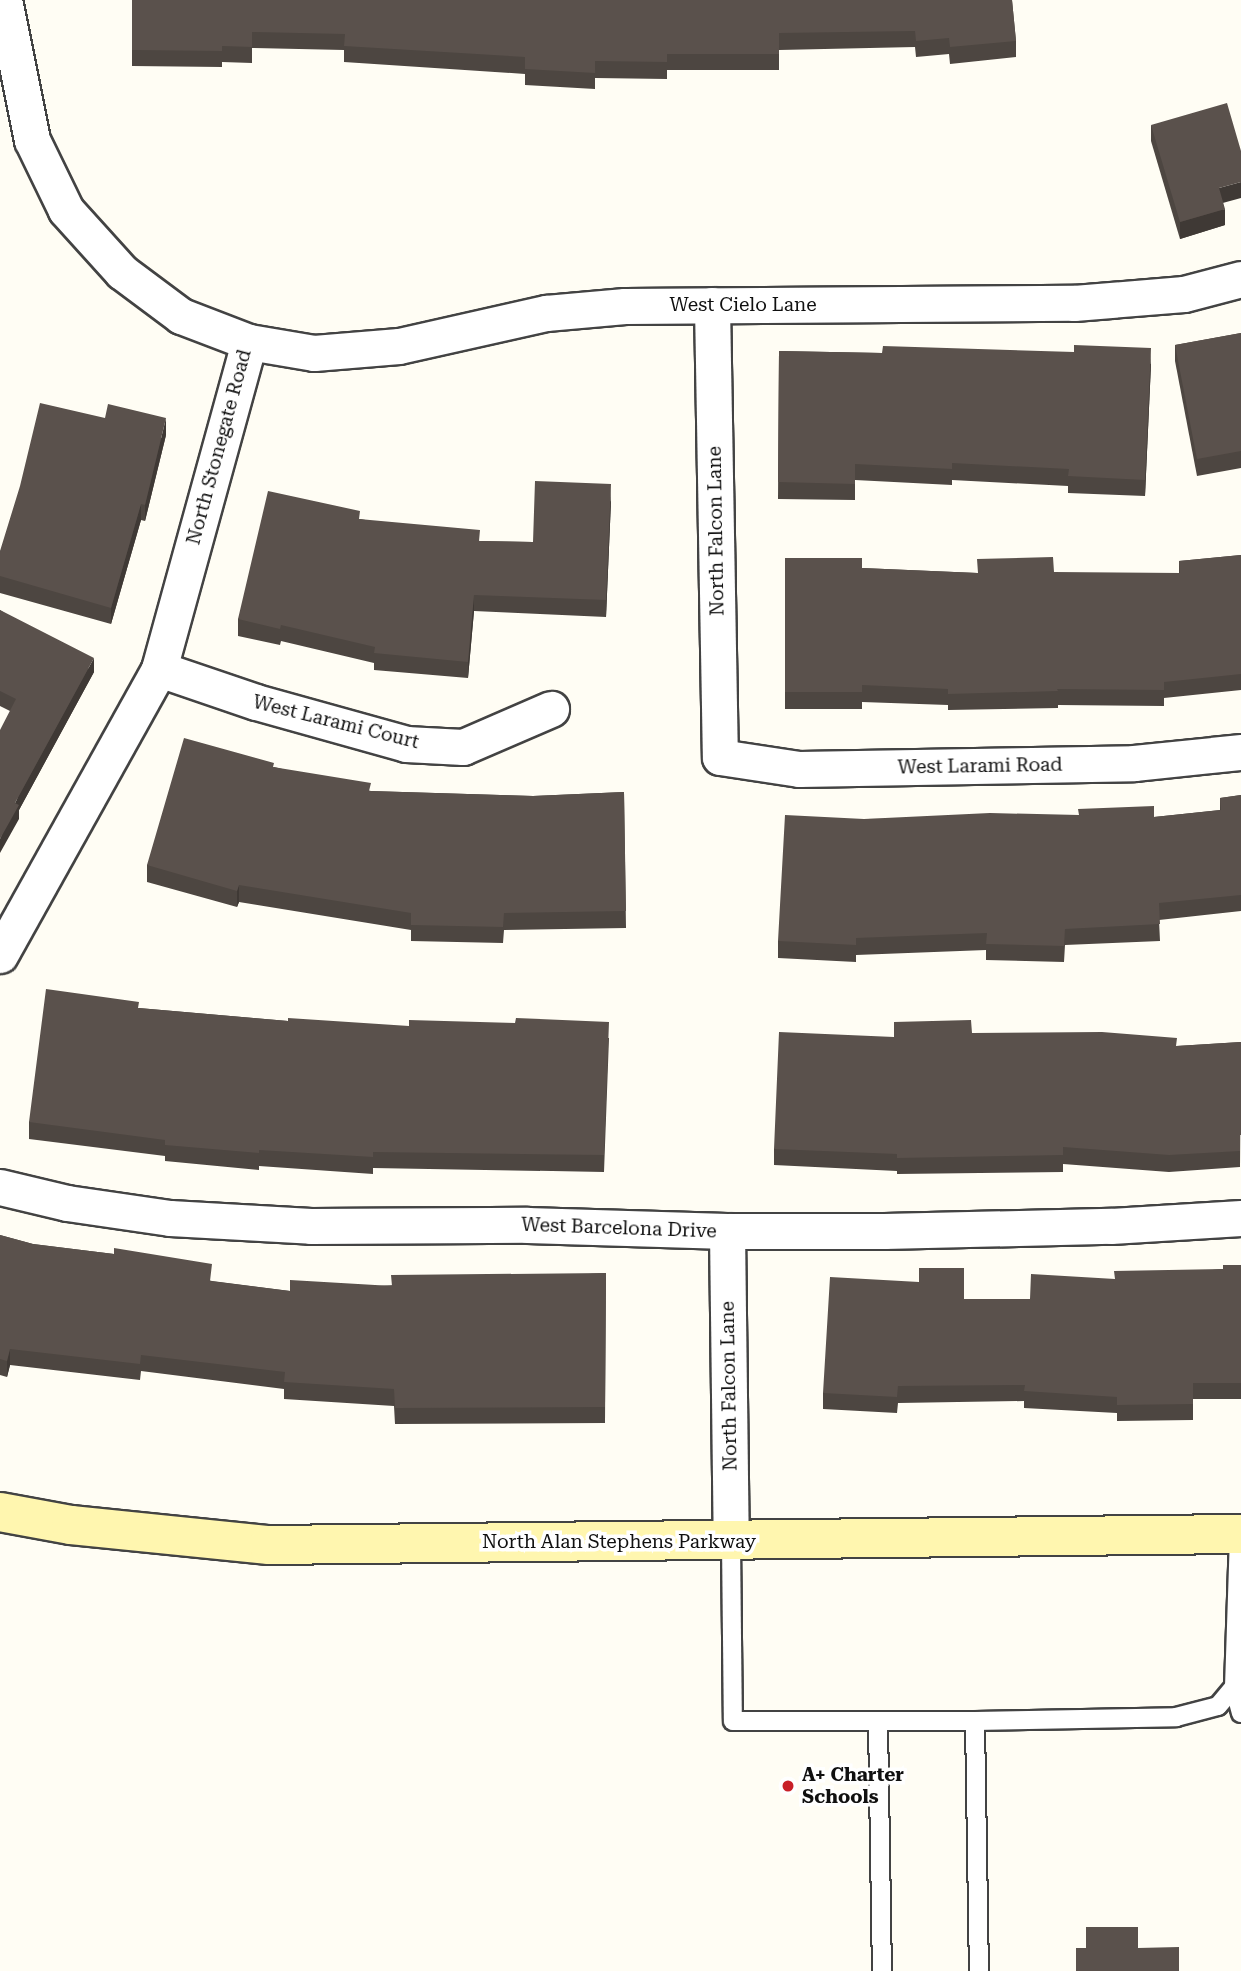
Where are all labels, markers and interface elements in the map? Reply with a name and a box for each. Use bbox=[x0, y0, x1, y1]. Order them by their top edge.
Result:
street label: West Cielo Lane bbox=[669, 294, 817, 316]
street label: North Stonegate Road bbox=[182, 347, 256, 547]
street label: North Falcon Lane bbox=[703, 446, 729, 616]
street label: West Larami Court bbox=[250, 690, 422, 754]
street label: West Larami Road bbox=[897, 753, 1063, 779]
street label: West Barcelona Drive bbox=[521, 1213, 717, 1243]
street label: North Falcon Lane bbox=[716, 1301, 742, 1471]
street label: North Alan Stephens Parkway bbox=[482, 1531, 756, 1553]
place label: A+ Charter Schools bbox=[802, 1764, 904, 1808]
marker: A+ Charter Schools bbox=[780, 1778, 796, 1794]

